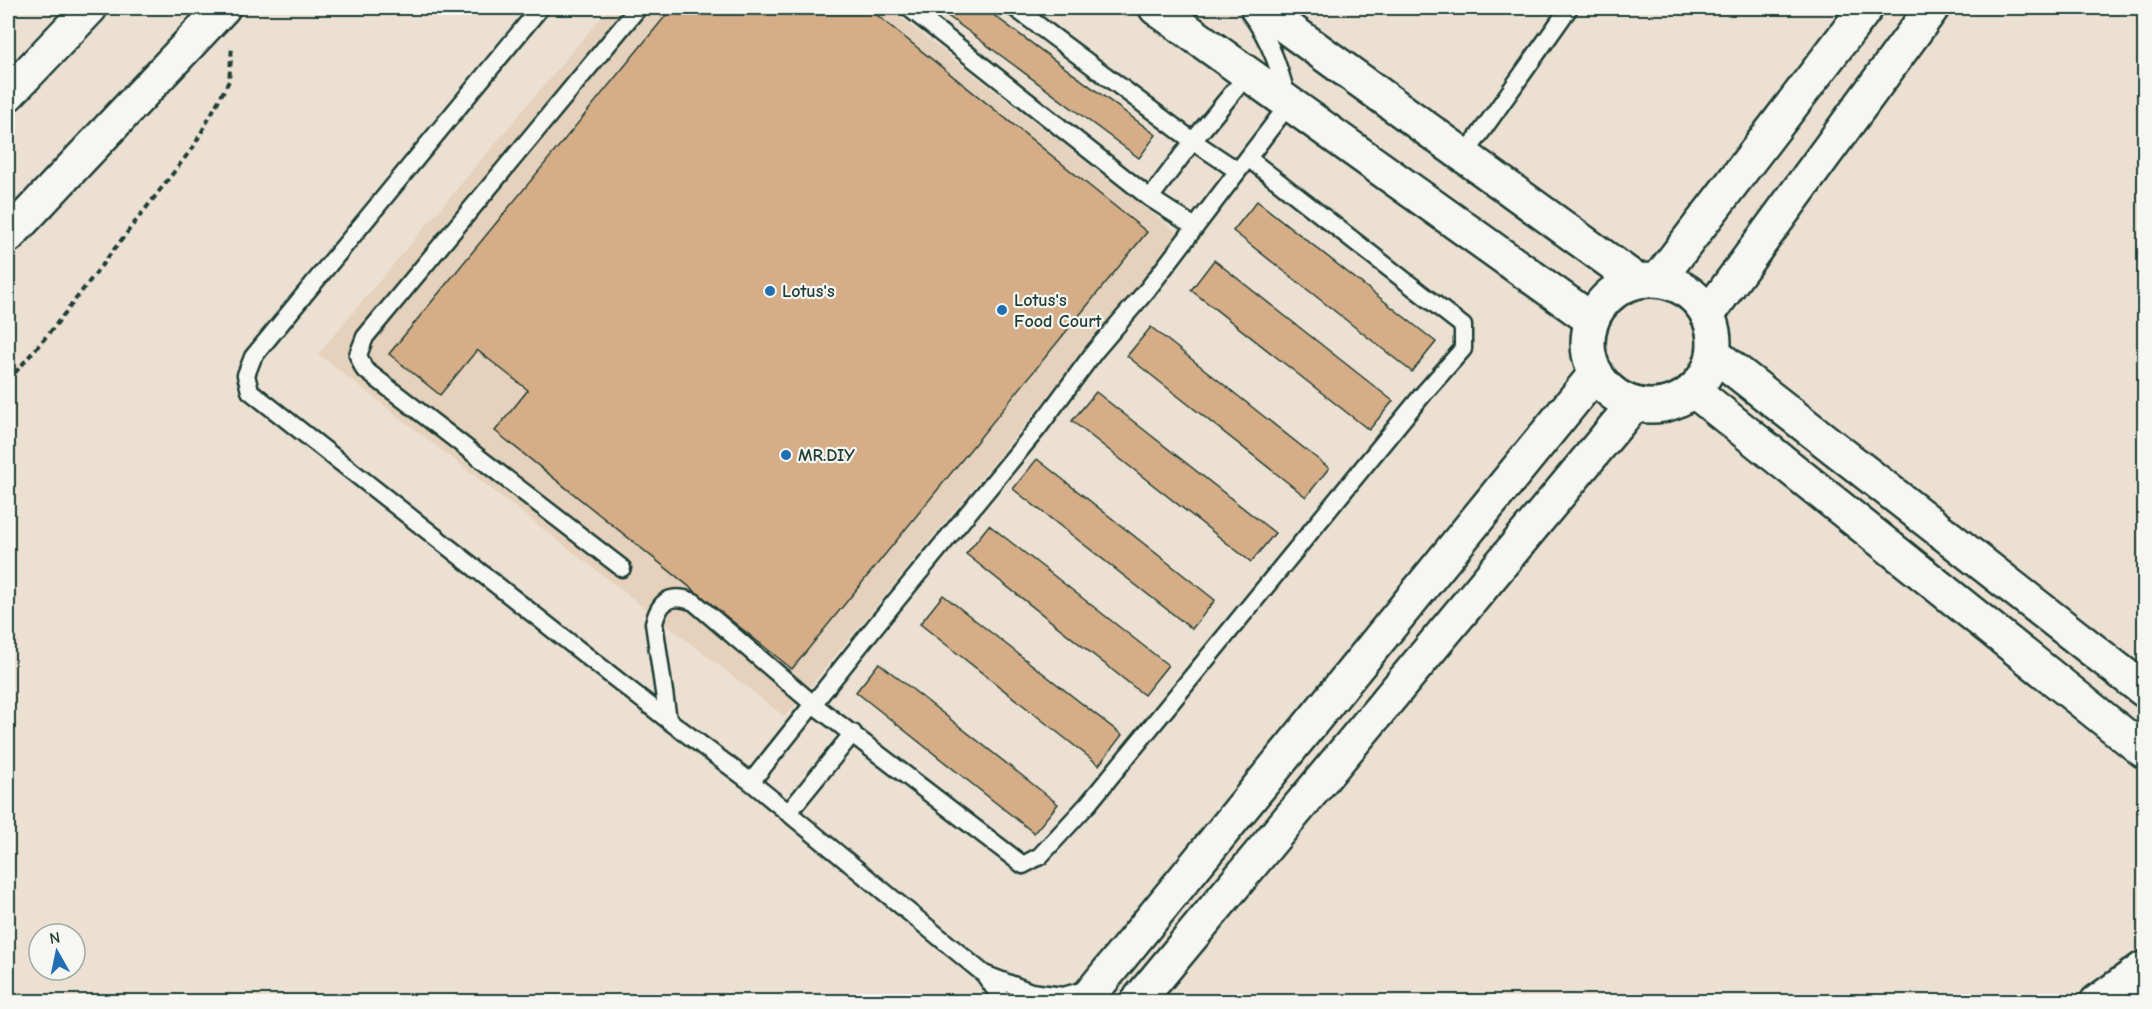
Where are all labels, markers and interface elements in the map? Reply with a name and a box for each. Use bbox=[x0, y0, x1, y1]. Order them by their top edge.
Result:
place label: Lotus's bbox=[782, 281, 835, 302]
marker: Lotus's bbox=[763, 284, 777, 298]
place label: Lotus's Food Court bbox=[1014, 290, 1103, 332]
marker: Lotus's Food Court bbox=[995, 303, 1009, 317]
place label: MR.DIY bbox=[798, 445, 855, 466]
marker: MR.DIY bbox=[779, 448, 793, 462]
north arrow bbox=[27, 922, 87, 982]
text: N bbox=[48, 928, 61, 948]

